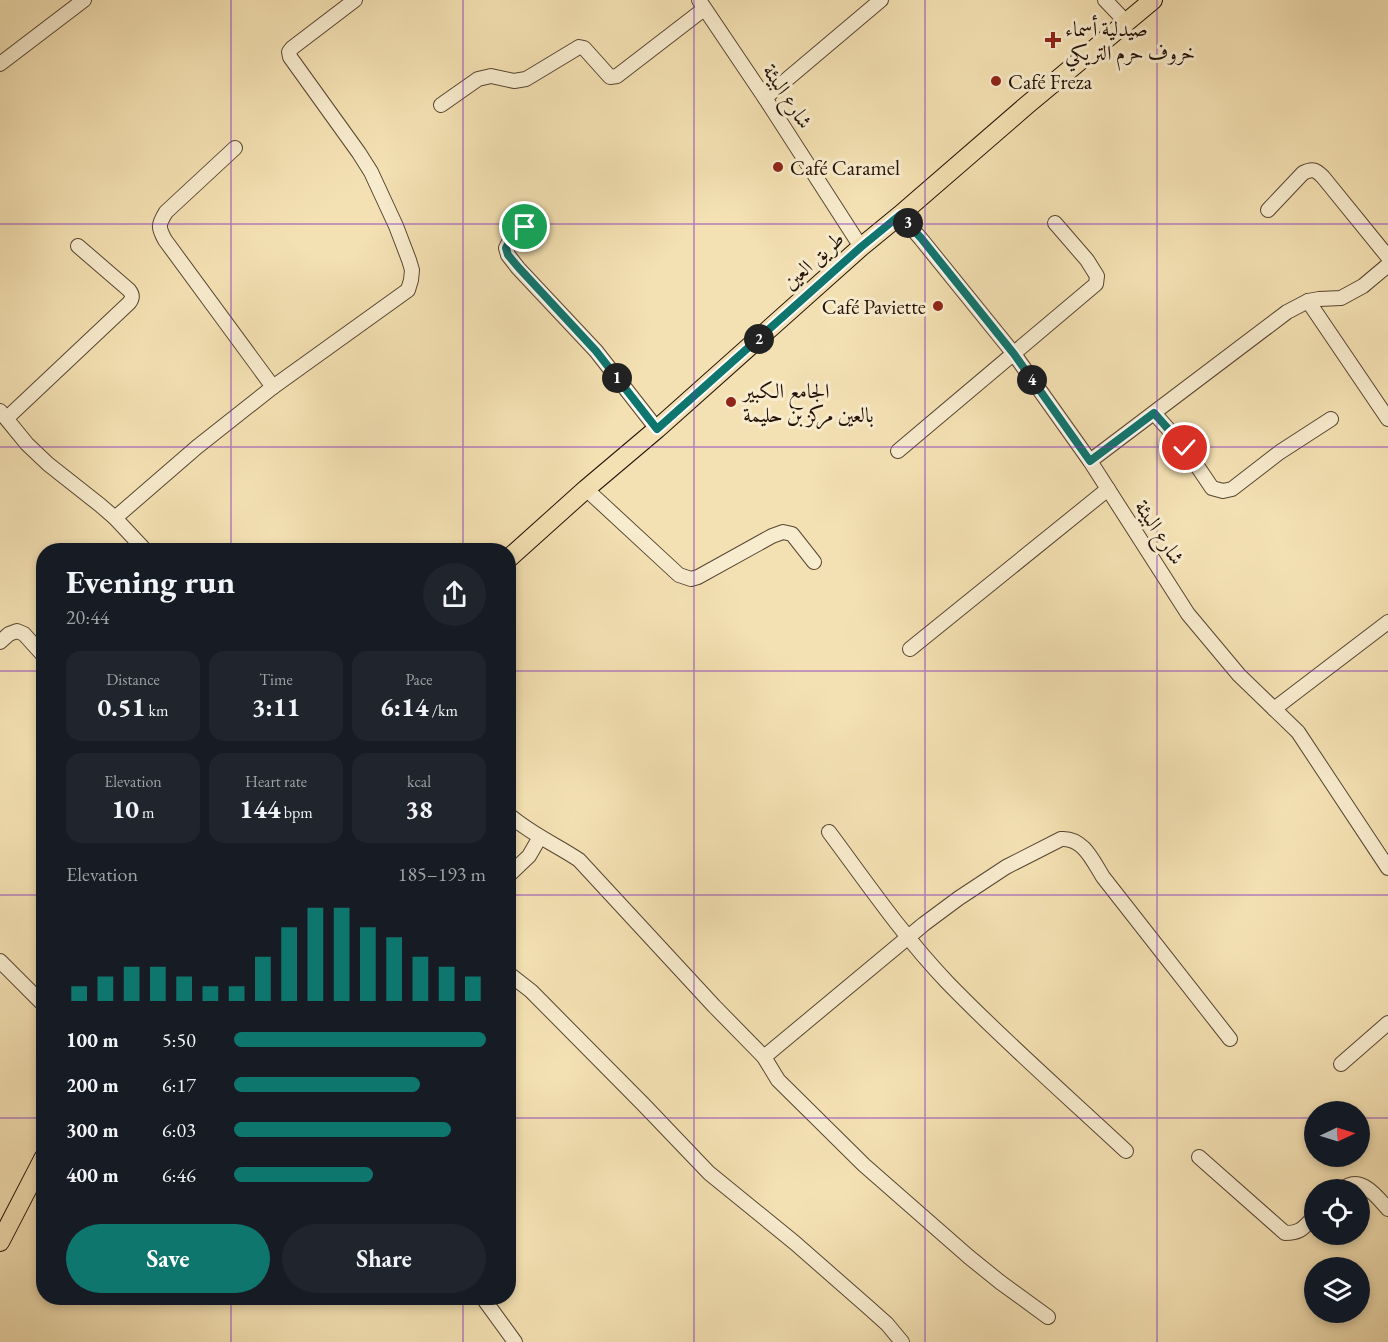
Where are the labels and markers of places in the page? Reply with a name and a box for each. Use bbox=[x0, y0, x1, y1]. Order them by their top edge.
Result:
place label: صيدلية أسماء خروف حرم التريكي bbox=[1065, 14, 1195, 72]
marker: صيدلية أسماء خروف حرم التريكي bbox=[1046, 33, 1060, 47]
place label: Café Freza bbox=[1008, 68, 1093, 95]
marker: Café Freza bbox=[989, 74, 1003, 88]
place label: Café Caramel bbox=[790, 154, 900, 181]
marker: Café Caramel bbox=[771, 160, 785, 174]
pin bbox=[499, 201, 550, 252]
pin: 3 bbox=[893, 208, 923, 238]
place label: Café Paviette bbox=[822, 293, 926, 320]
marker: Café Paviette bbox=[931, 299, 945, 313]
pin: 2 bbox=[744, 324, 774, 354]
pin: 1 bbox=[602, 363, 632, 393]
pin: 4 bbox=[1017, 365, 1047, 395]
place label: الجامع الكبير بالعين مركز بن حليمة bbox=[741, 377, 874, 430]
marker: الجامع الكبير بالعين مركز بن حليمة bbox=[724, 395, 738, 409]
pin bbox=[1159, 422, 1210, 473]

